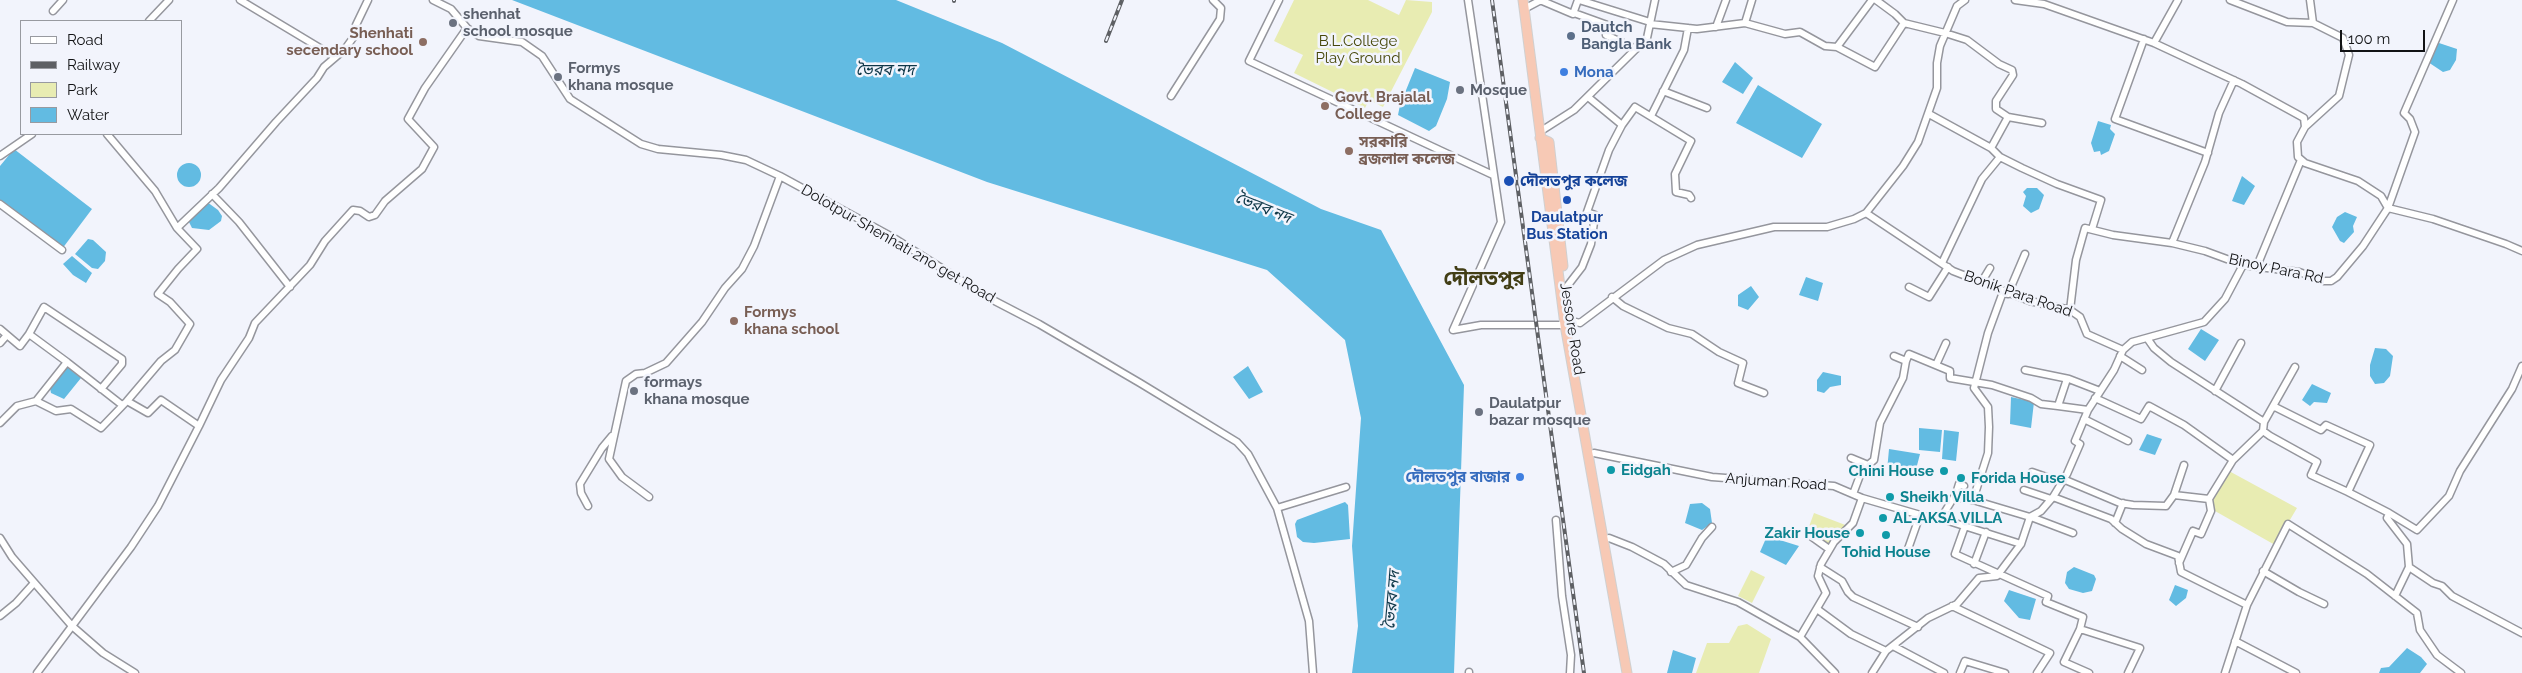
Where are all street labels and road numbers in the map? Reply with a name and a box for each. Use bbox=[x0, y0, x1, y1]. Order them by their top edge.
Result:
street label: Dolotpur Shenhati 2no get Road bbox=[798, 181, 998, 307]
street label: Binoy Para Rd bbox=[2227, 250, 2325, 288]
street label: Bonik Para Road bbox=[1961, 267, 2075, 321]
street label: Jessore Road bbox=[1556, 282, 1588, 376]
street label: Anjuman Road bbox=[1725, 469, 1827, 495]

